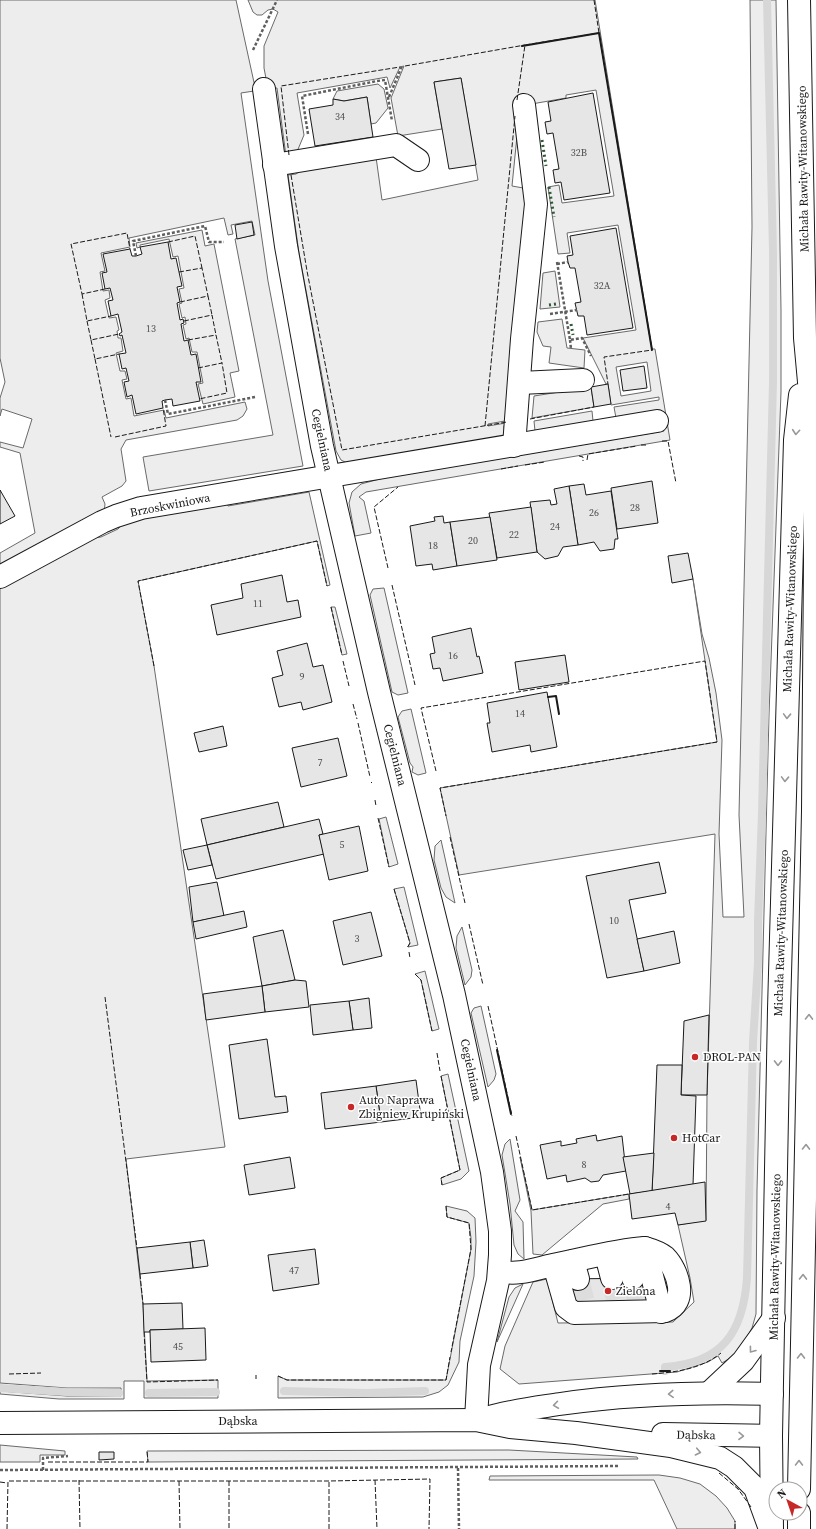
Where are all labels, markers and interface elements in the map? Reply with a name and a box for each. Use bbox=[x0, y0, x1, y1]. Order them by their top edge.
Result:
street label: Michała Rawity-Witanowskiego bbox=[794, 85, 812, 253]
house number: 34 bbox=[335, 110, 345, 123]
house number: 32B bbox=[571, 146, 587, 159]
house number: 32A bbox=[594, 279, 611, 292]
house number: 13 bbox=[146, 322, 156, 335]
street label: Cegielniana bbox=[308, 407, 337, 474]
one-way arrow bbox=[792, 429, 801, 435]
street label: Brzoskwiniowa bbox=[128, 489, 212, 521]
house number: 28 bbox=[630, 501, 640, 514]
house number: 26 bbox=[589, 506, 599, 519]
house number: 24 bbox=[550, 520, 560, 533]
street label: Michała Rawity-Witanowskiego bbox=[779, 525, 801, 693]
house number: 22 bbox=[509, 528, 519, 541]
house number: 20 bbox=[468, 534, 478, 547]
house number: 18 bbox=[428, 539, 438, 552]
house number: 11 bbox=[253, 597, 263, 610]
house number: 16 bbox=[448, 649, 458, 662]
house number: 9 bbox=[300, 670, 305, 683]
house number: 14 bbox=[515, 707, 525, 720]
one-way arrow bbox=[783, 713, 792, 719]
street label: Cegielniana bbox=[380, 722, 411, 789]
house number: 7 bbox=[318, 756, 323, 769]
one-way arrow bbox=[781, 776, 790, 782]
house number: 5 bbox=[340, 838, 345, 851]
street label: Michała Rawity-Witanowskiego bbox=[770, 849, 792, 1017]
house number: 10 bbox=[609, 914, 619, 927]
house number: 3 bbox=[355, 932, 360, 945]
one-way arrow bbox=[805, 1014, 813, 1020]
street label: Cegielniana bbox=[457, 1037, 486, 1104]
place label: DROL-PAN bbox=[703, 1049, 761, 1065]
marker: DROL-PAN bbox=[690, 1052, 700, 1062]
one-way arrow bbox=[774, 1060, 782, 1066]
place label: Auto Naprawa Zbigniew Krupiński bbox=[359, 1092, 465, 1122]
marker: Auto Naprawa Zbigniew Krupiński bbox=[346, 1102, 356, 1112]
place label: HotCar bbox=[682, 1130, 720, 1146]
marker: HotCar bbox=[669, 1133, 679, 1143]
one-way arrow bbox=[802, 1144, 810, 1150]
house number: 8 bbox=[582, 1158, 587, 1171]
street label: Michała Rawity-Witanowskiego bbox=[766, 1173, 784, 1341]
house number: 4 bbox=[666, 1200, 671, 1213]
house number: 47 bbox=[289, 1264, 299, 1277]
one-way arrow bbox=[799, 1274, 807, 1280]
place label: Zielona bbox=[616, 1283, 657, 1299]
marker: Zielona bbox=[603, 1286, 613, 1296]
house number: 45 bbox=[173, 1340, 183, 1353]
one-way arrow bbox=[750, 1346, 757, 1353]
one-way arrow bbox=[797, 1353, 806, 1359]
one-way arrow bbox=[668, 1390, 674, 1399]
one-way arrow bbox=[553, 1400, 559, 1409]
street label: Dąbska bbox=[218, 1413, 259, 1429]
street label: Dąbska bbox=[676, 1427, 717, 1443]
one-way arrow bbox=[738, 1432, 744, 1440]
one-way arrow bbox=[695, 1447, 701, 1455]
one-way arrow bbox=[795, 1460, 803, 1466]
north arrow bbox=[768, 1481, 808, 1521]
text: N bbox=[774, 1485, 790, 1502]

